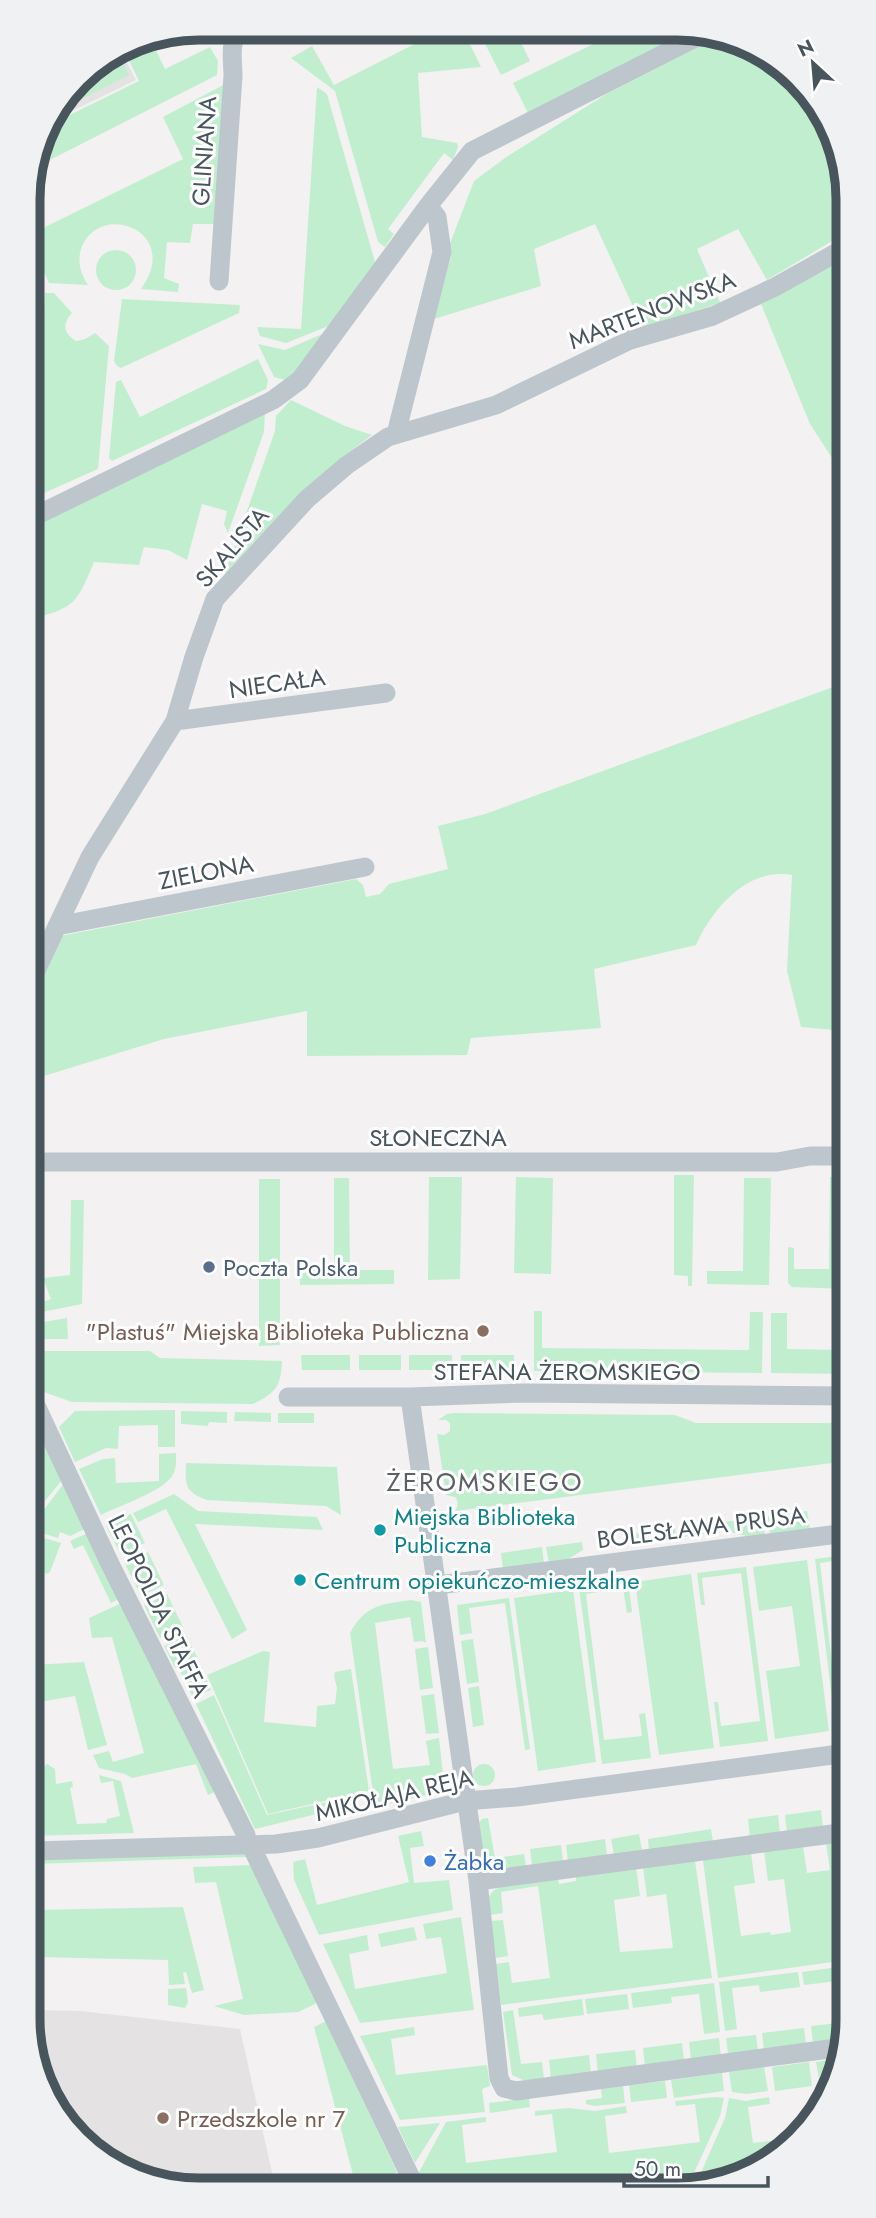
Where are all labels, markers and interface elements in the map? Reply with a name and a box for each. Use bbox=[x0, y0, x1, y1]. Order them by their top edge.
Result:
north arrow bbox=[778, 28, 848, 98]
text: N bbox=[793, 33, 818, 64]
street label: GLINIANA bbox=[183, 95, 225, 207]
street label: MARTENOWSKA bbox=[563, 262, 741, 358]
street label: SKALISTA bbox=[187, 499, 277, 595]
street label: NIECAŁA bbox=[227, 659, 328, 707]
street label: ZIELONA bbox=[156, 846, 256, 898]
street label: SŁONECZNA bbox=[369, 1120, 507, 1155]
place label: Poczta Polska bbox=[223, 1250, 358, 1285]
marker: Poczta Polska bbox=[201, 1259, 217, 1275]
place label: "Plastuś" Miejska Biblioteka Publiczna bbox=[86, 1314, 469, 1349]
marker: "Plastuś" Miejska Biblioteka Publiczna bbox=[475, 1323, 491, 1339]
street label: STEFANA ŻEROMSKIEGO bbox=[434, 1354, 700, 1389]
district label: ŻEROMSKIEGO bbox=[387, 1463, 583, 1501]
street label: BOLESŁAWA PRUSA bbox=[595, 1497, 807, 1557]
place label: Miejska Biblioteka Publiczna bbox=[394, 1499, 575, 1562]
street label: LEOPOLDA STAFFA bbox=[99, 1508, 219, 1704]
marker: Miejska Biblioteka Publiczna bbox=[372, 1522, 388, 1538]
place label: Centrum opiekuńczo-mieszkalne bbox=[314, 1563, 640, 1598]
marker: Centrum opiekuńczo-mieszkalne bbox=[292, 1572, 308, 1588]
street label: MIKOŁAJA REJA bbox=[312, 1760, 477, 1830]
place label: Żabka bbox=[444, 1844, 504, 1879]
marker: Żabka bbox=[422, 1853, 438, 1869]
place label: Przedszkole nr 7 bbox=[177, 2101, 345, 2136]
marker: Przedszkole nr 7 bbox=[155, 2110, 171, 2126]
scale bar bbox=[624, 2144, 768, 2188]
text: 50 m bbox=[634, 2154, 681, 2184]

